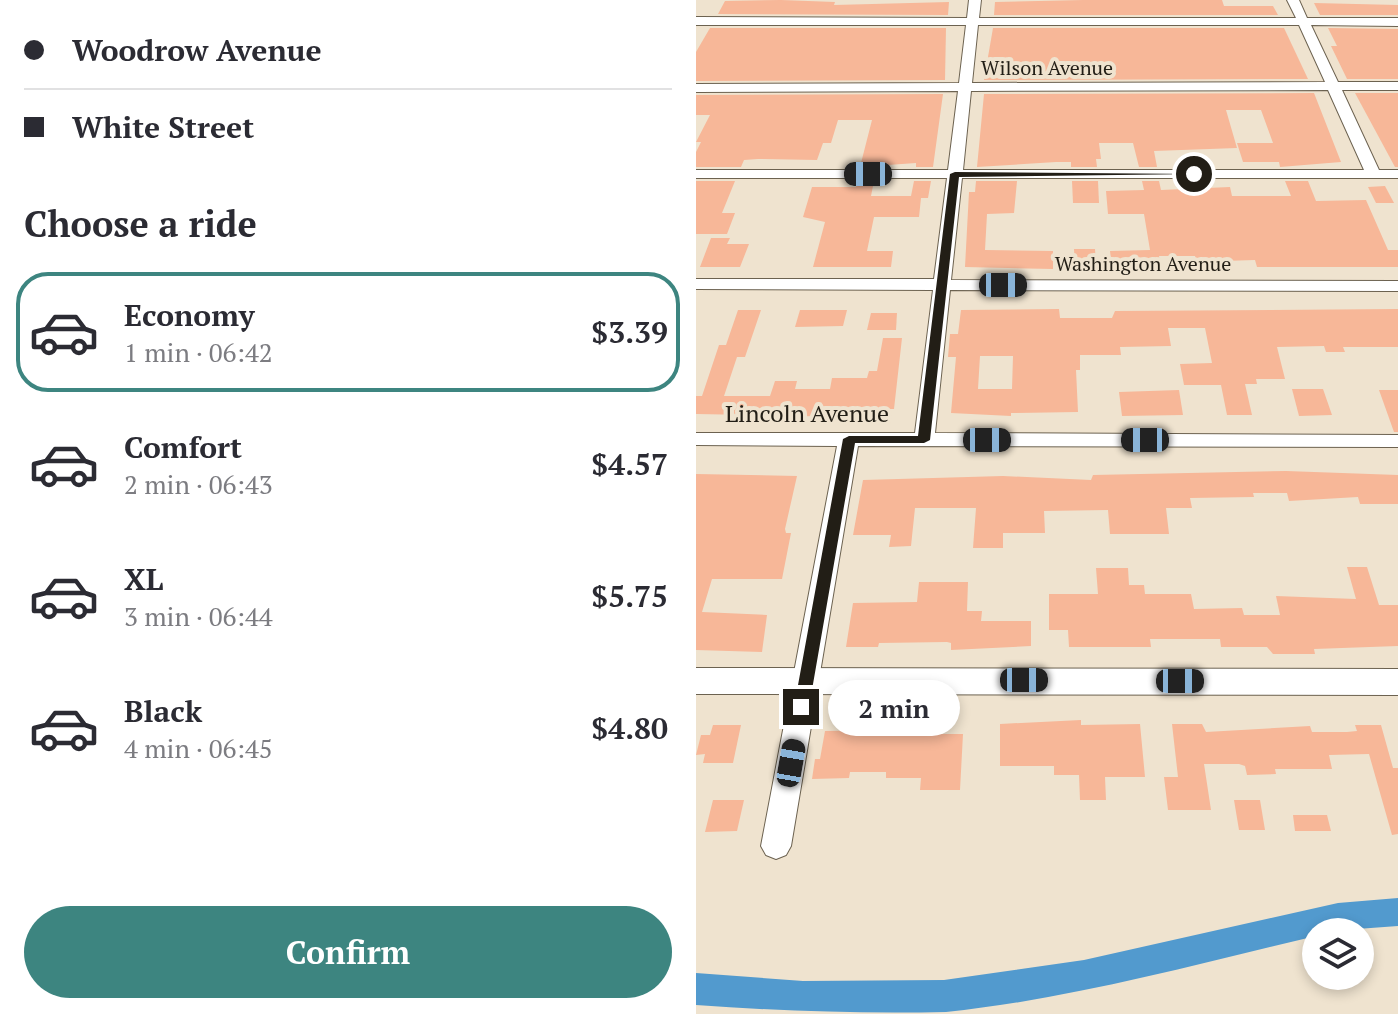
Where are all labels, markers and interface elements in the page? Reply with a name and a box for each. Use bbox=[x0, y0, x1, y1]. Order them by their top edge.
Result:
text: Woodrow Avenue bbox=[72, 30, 322, 70]
street label: Wilson Avenue bbox=[981, 54, 1113, 81]
text: White Street bbox=[72, 107, 254, 147]
route start bbox=[1176, 156, 1212, 192]
car bbox=[844, 162, 892, 186]
text: Choose a ride bbox=[24, 200, 257, 247]
street label: Washington Avenue bbox=[1055, 250, 1231, 277]
car bbox=[979, 273, 1027, 297]
text: Economy bbox=[124, 295, 255, 335]
icon: car bbox=[28, 296, 100, 368]
text: $3.39 bbox=[591, 312, 668, 352]
text: 1 min · 06:42 bbox=[124, 335, 273, 369]
street label: Lincoln Avenue bbox=[725, 397, 889, 429]
text: Comfort bbox=[124, 427, 242, 467]
icon: car bbox=[28, 428, 100, 500]
car bbox=[963, 428, 1011, 452]
car bbox=[1121, 428, 1169, 452]
text: $4.57 bbox=[591, 444, 668, 484]
text: 2 min · 06:43 bbox=[124, 467, 273, 501]
text: XL bbox=[124, 559, 163, 599]
icon: car bbox=[28, 560, 100, 632]
text: $5.75 bbox=[591, 576, 668, 616]
text: 3 min · 06:44 bbox=[124, 599, 273, 633]
car bbox=[1000, 668, 1048, 692]
car bbox=[1156, 669, 1204, 693]
callout: 2 min bbox=[829, 679, 961, 735]
route end bbox=[783, 689, 819, 725]
text: Black bbox=[124, 691, 202, 731]
text: 2 min bbox=[858, 691, 930, 725]
icon: car bbox=[28, 692, 100, 764]
text: $4.80 bbox=[591, 708, 668, 748]
text: 4 min · 06:45 bbox=[124, 731, 273, 765]
car bbox=[775, 737, 807, 789]
button: Confirm bbox=[24, 906, 672, 998]
map controls bbox=[1302, 918, 1374, 990]
button: layers bbox=[1302, 918, 1374, 990]

